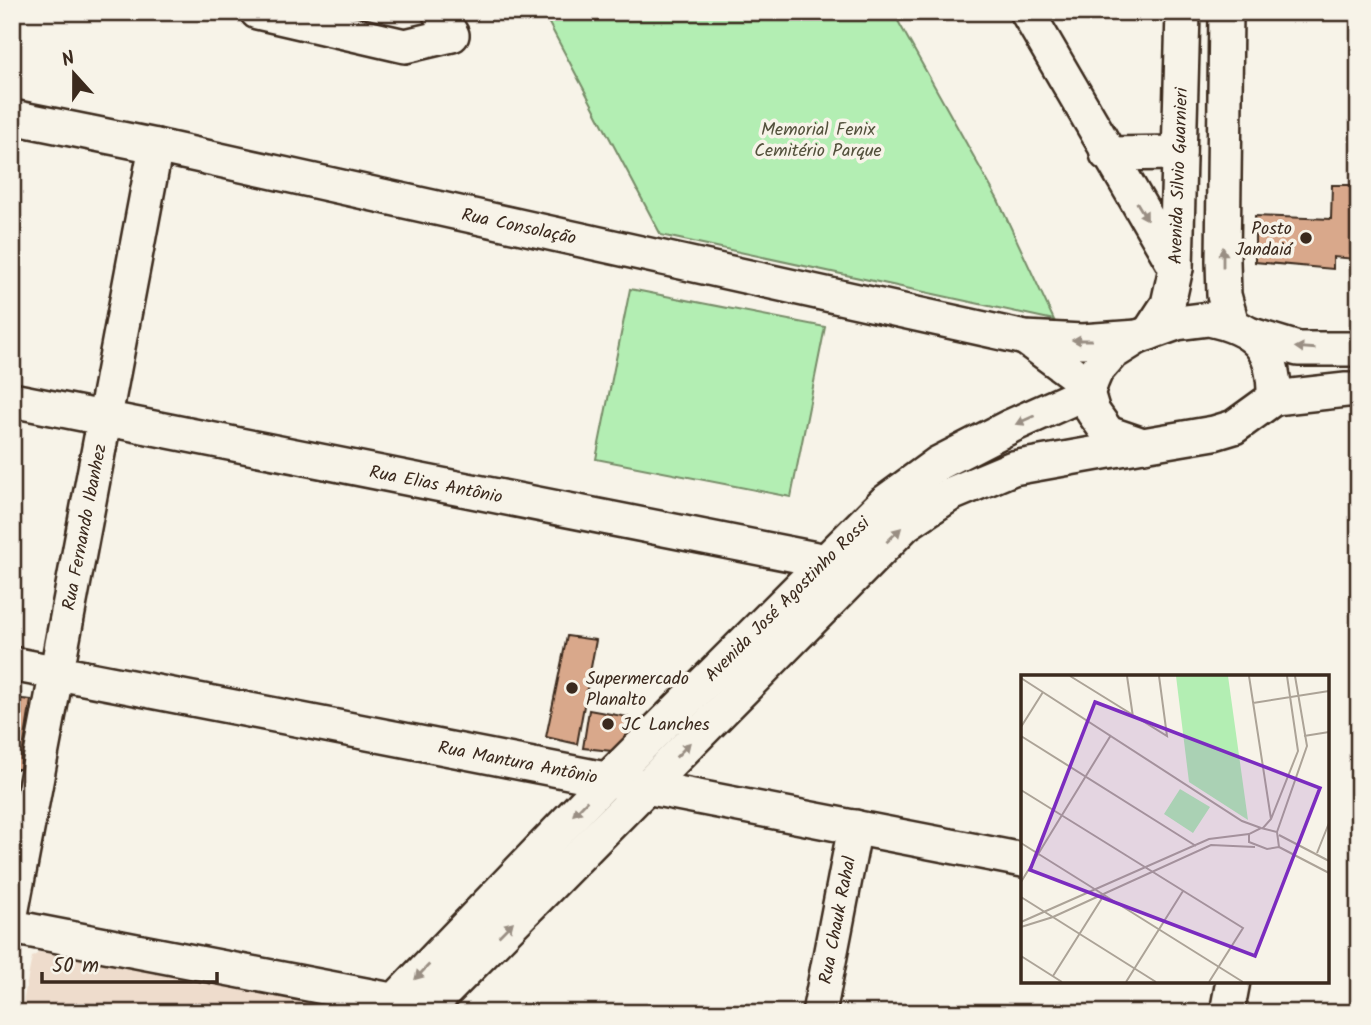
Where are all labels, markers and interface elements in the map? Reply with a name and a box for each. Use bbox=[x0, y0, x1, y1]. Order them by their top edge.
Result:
north arrow bbox=[38, 38, 108, 108]
text: N bbox=[58, 44, 80, 76]
street label: Avenida Silvio Guarnieri bbox=[1162, 86, 1197, 265]
park label: Memorial Fenix Cemitério Parque bbox=[754, 116, 882, 166]
street label: Rua Consolação bbox=[459, 201, 579, 254]
one-way arrow bbox=[1135, 201, 1148, 220]
place label: Posto Jandaiá bbox=[1235, 215, 1293, 265]
marker: Posto Jandaiá bbox=[1298, 230, 1314, 246]
one-way arrow bbox=[1217, 245, 1229, 267]
one-way arrow bbox=[1071, 334, 1093, 346]
one-way arrow bbox=[1293, 343, 1315, 354]
one-way arrow bbox=[1015, 414, 1035, 426]
street label: Rua Fernando Ibanhez bbox=[55, 441, 116, 613]
street label: Rua Elias Antônio bbox=[367, 458, 505, 513]
street label: Avenida José Agostinho Rossi bbox=[699, 510, 878, 690]
one-way arrow bbox=[886, 527, 903, 544]
place label: Supermercado Planalto bbox=[586, 665, 689, 715]
inset map bbox=[1021, 675, 1329, 983]
marker: Supermercado Planalto bbox=[564, 680, 580, 696]
place label: JC Lanches bbox=[622, 711, 710, 740]
marker: JC Lanches bbox=[600, 716, 616, 732]
street label: Rua Mantura Antônio bbox=[435, 734, 600, 793]
one-way arrow bbox=[675, 742, 691, 759]
one-way arrow bbox=[573, 799, 589, 816]
street label: Rua Chauk Rahal bbox=[812, 853, 865, 987]
one-way arrow bbox=[498, 921, 515, 938]
scale bar bbox=[42, 941, 217, 985]
text: 50 m bbox=[52, 950, 99, 983]
one-way arrow bbox=[415, 963, 431, 980]

